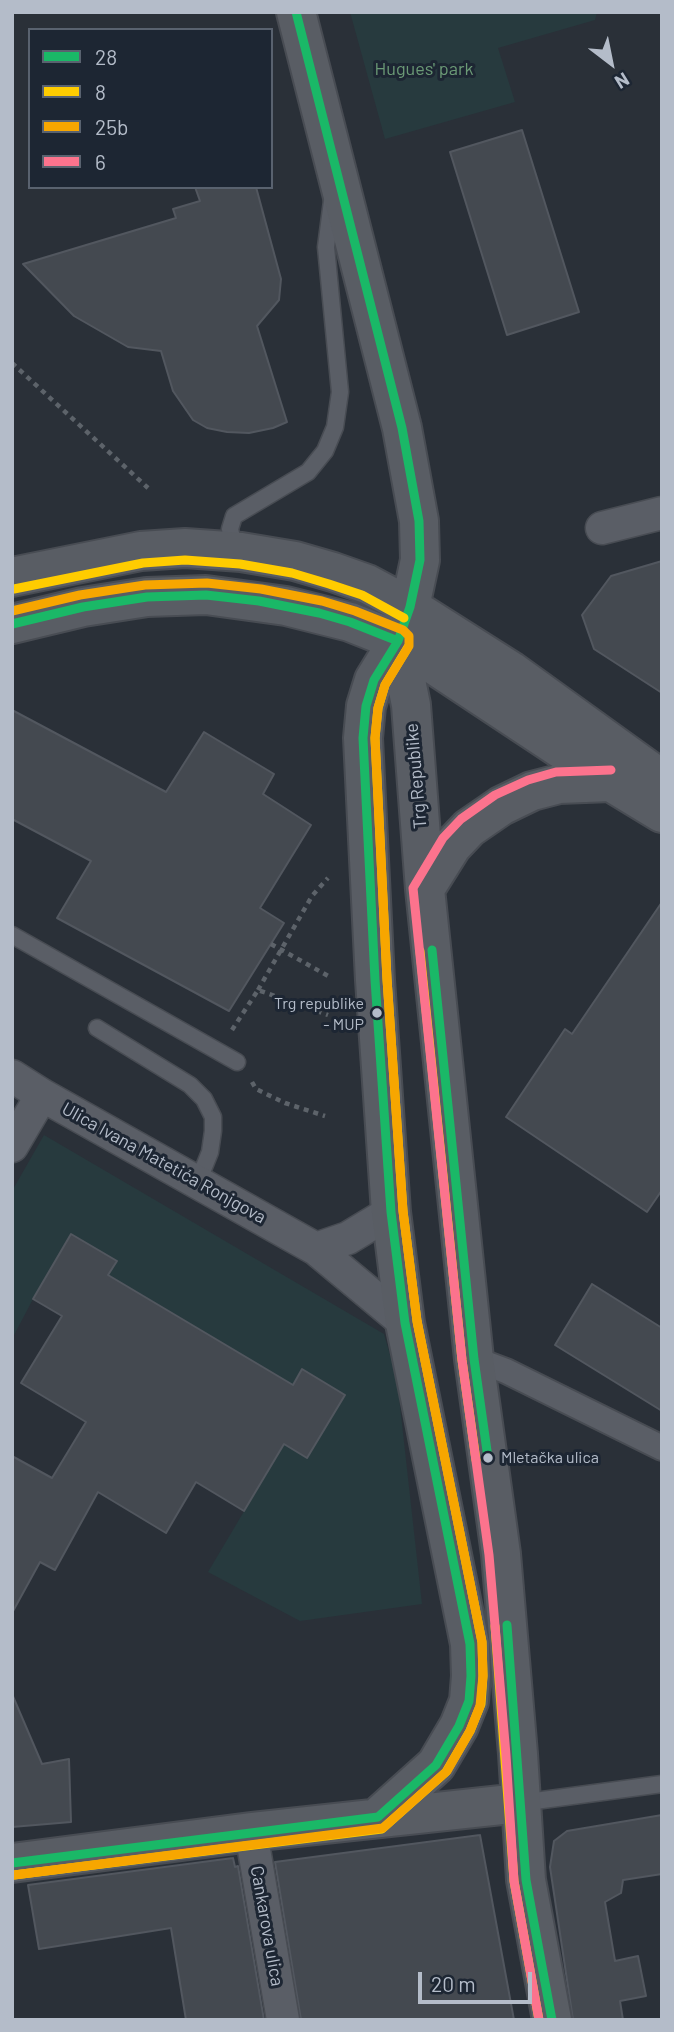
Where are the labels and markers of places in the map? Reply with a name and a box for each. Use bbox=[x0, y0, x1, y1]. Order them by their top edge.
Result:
place label: Trg republike - MUP bbox=[274, 994, 364, 1032]
marker: Trg republike - MUP bbox=[370, 1006, 384, 1020]
place label: Mletačka ulica bbox=[501, 1448, 599, 1468]
marker: Mletačka ulica bbox=[481, 1451, 495, 1465]

